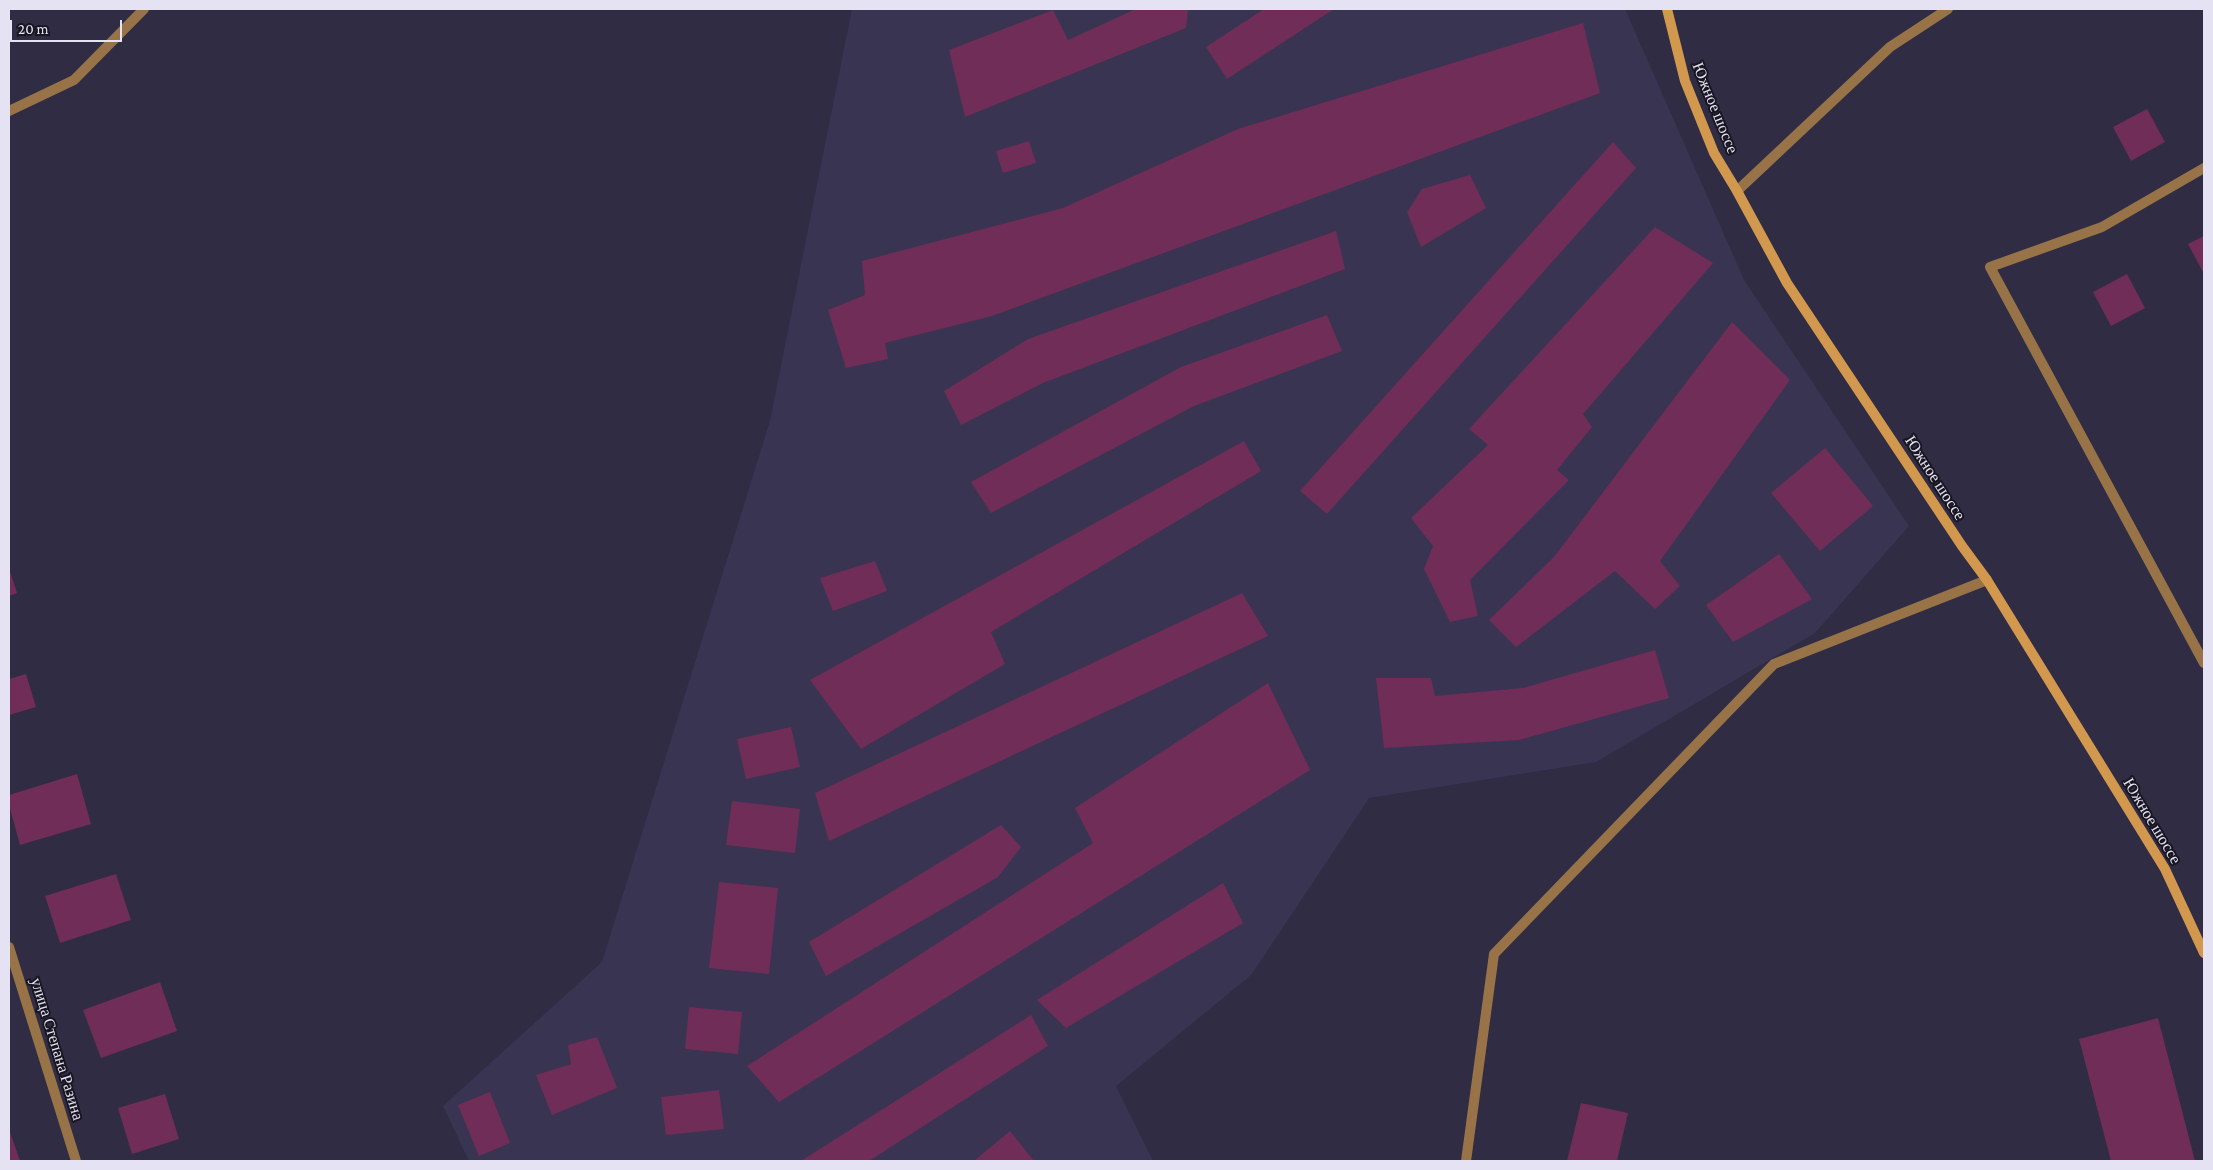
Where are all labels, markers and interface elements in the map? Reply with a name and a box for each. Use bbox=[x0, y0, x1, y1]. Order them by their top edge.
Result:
scale bar bbox=[12, 10, 125, 42]
text: 20 m bbox=[18, 21, 49, 37]
street label: Южное шоссе bbox=[1688, 60, 1742, 156]
street label: Южное шоссе bbox=[1901, 432, 1969, 524]
street label: Южное шоссе bbox=[2119, 775, 2185, 867]
street label: улица Степана Разина bbox=[26, 975, 88, 1123]

